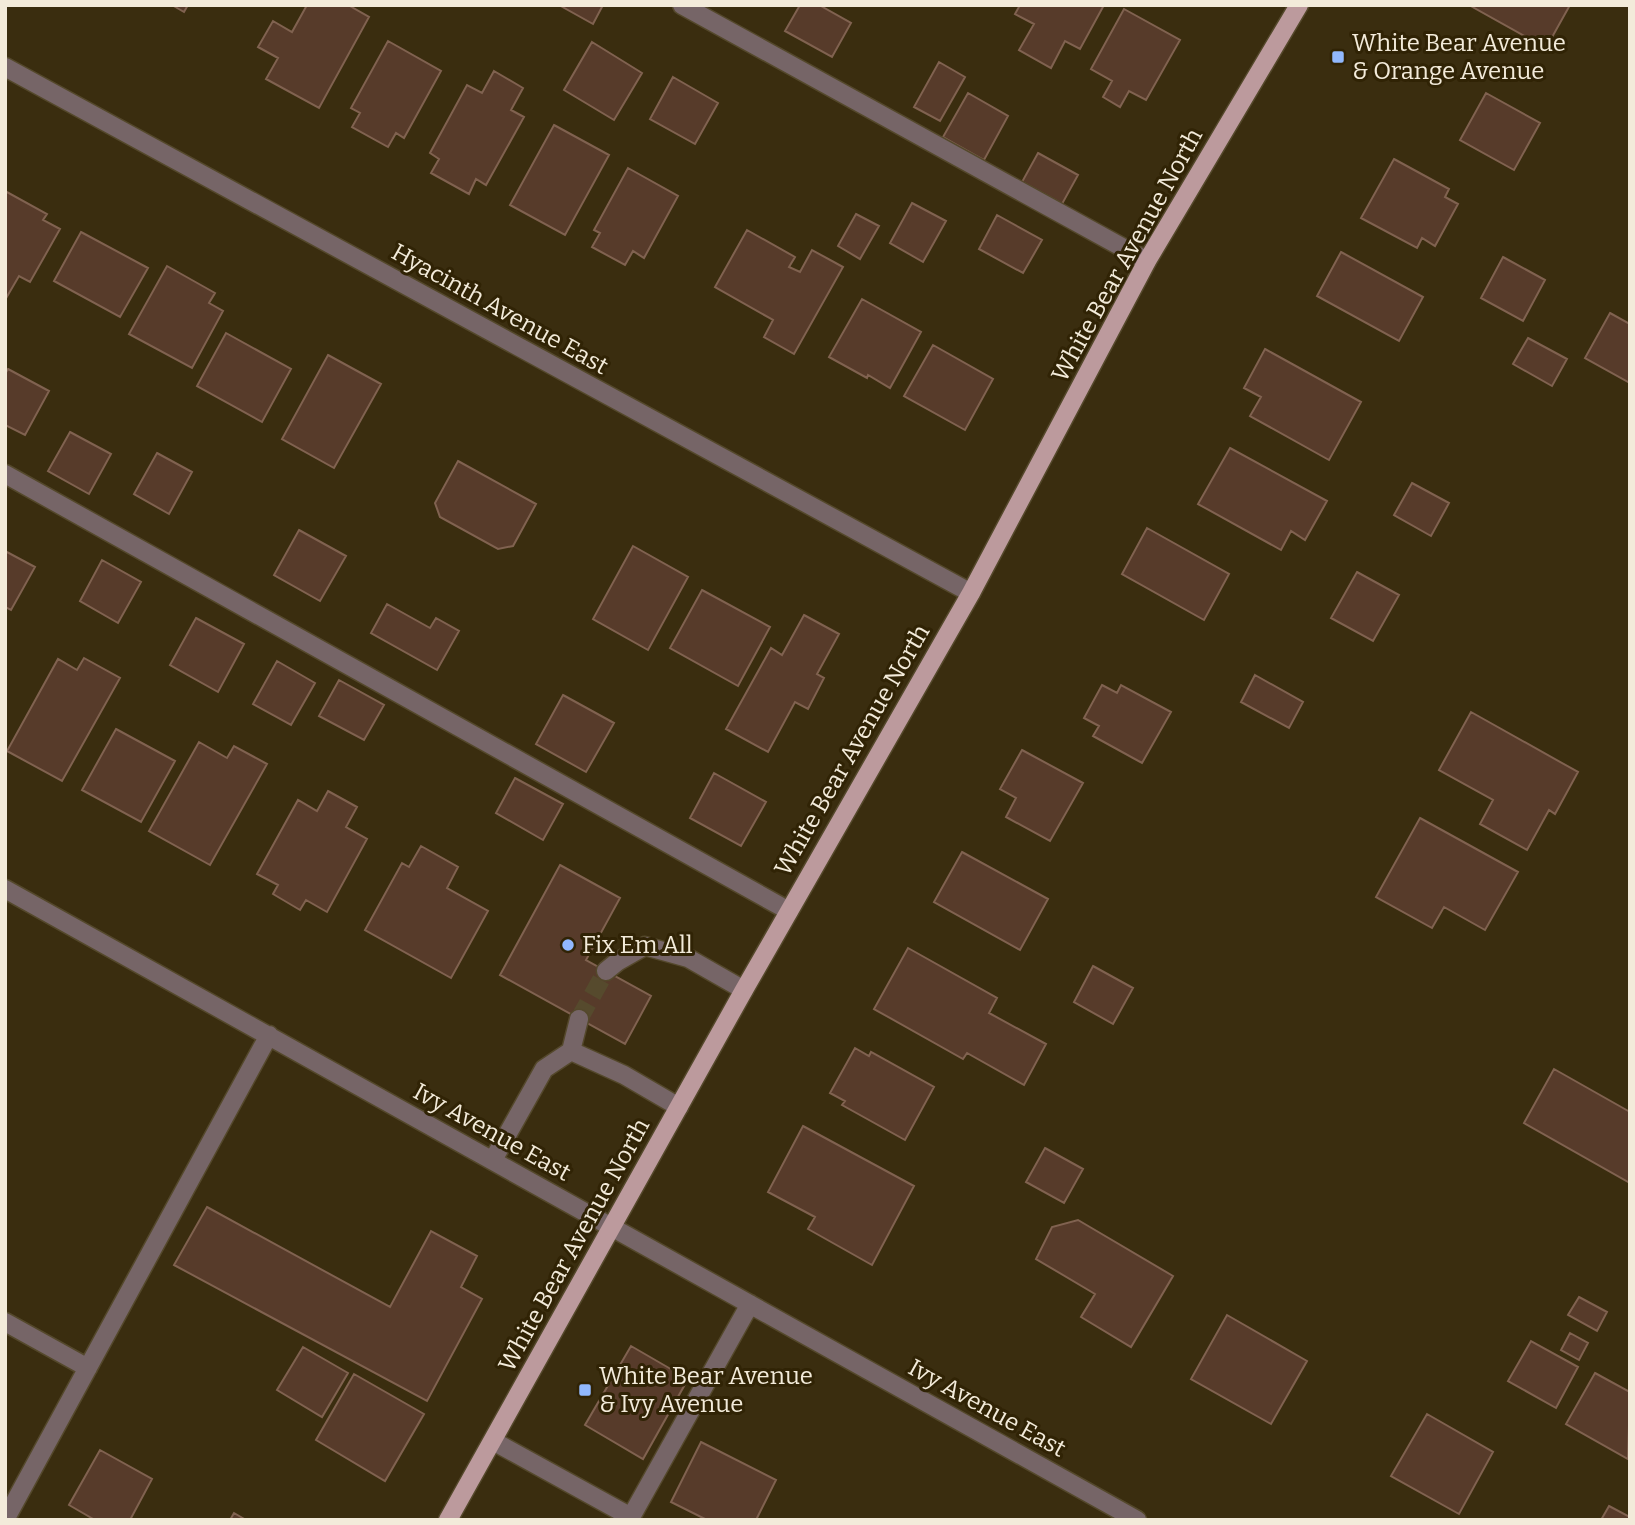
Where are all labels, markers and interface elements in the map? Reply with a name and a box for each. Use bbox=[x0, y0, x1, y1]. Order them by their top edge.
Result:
place label: White Bear Avenue & Orange Avenue bbox=[1352, 29, 1566, 85]
marker: White Bear Avenue & Orange Avenue bbox=[1330, 49, 1346, 65]
street label: White Bear Avenue North bbox=[1046, 123, 1208, 386]
street label: Hyacinth Avenue East bbox=[387, 238, 613, 380]
street label: White Bear Avenue North bbox=[769, 619, 935, 880]
place label: Fix Em All bbox=[582, 931, 693, 959]
marker: Fix Em All bbox=[560, 937, 576, 953]
street label: Ivy Avenue East bbox=[408, 1077, 576, 1187]
street label: White Bear Avenue North bbox=[493, 1113, 655, 1376]
street label: Ivy Avenue East bbox=[903, 1353, 1071, 1463]
place label: White Bear Avenue & Ivy Avenue bbox=[599, 1362, 813, 1418]
marker: White Bear Avenue & Ivy Avenue bbox=[577, 1382, 593, 1398]

